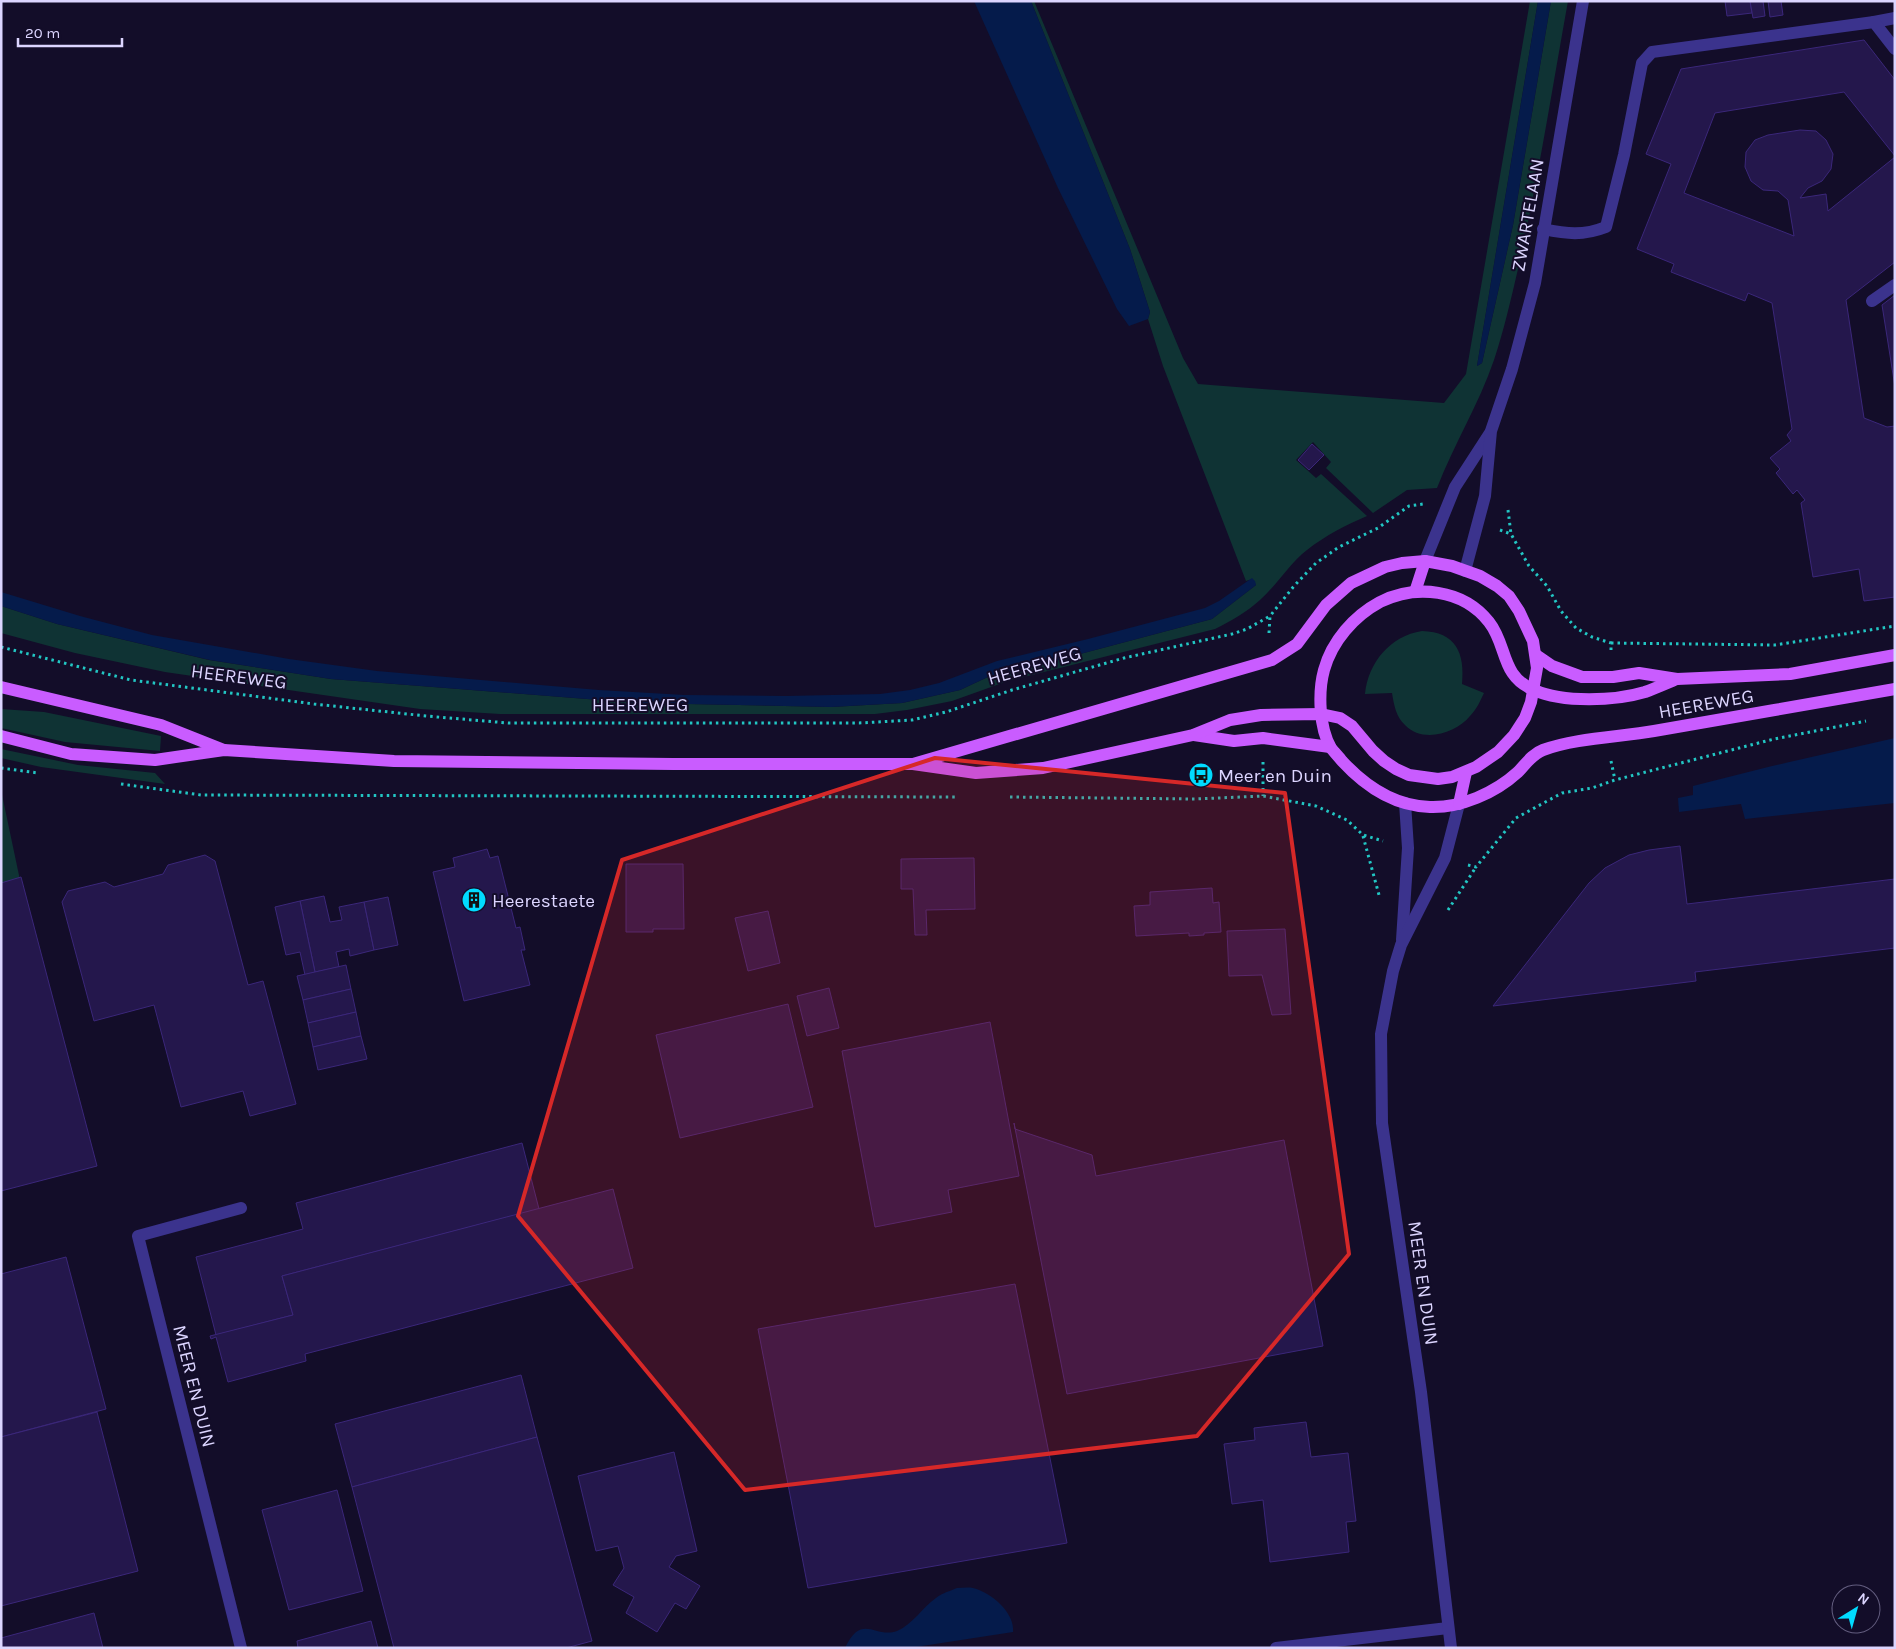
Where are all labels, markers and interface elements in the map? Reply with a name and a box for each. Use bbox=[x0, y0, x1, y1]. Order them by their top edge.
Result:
scale bar bbox=[18, 15, 121, 47]
text: 20 m bbox=[25, 24, 60, 42]
street label: ZWARTELAAN bbox=[1507, 157, 1549, 273]
street label: HEEREWEG bbox=[985, 642, 1084, 690]
street label: HEEREWEG bbox=[190, 660, 288, 694]
street label: HEEREWEG bbox=[1657, 685, 1755, 723]
street label: HEEREWEG bbox=[592, 694, 688, 716]
bus stop icon: Meer en Duin bbox=[1188, 762, 1214, 788]
place label: Meer en Duin bbox=[1218, 765, 1332, 787]
building icon: Heerestaete bbox=[461, 887, 487, 913]
place label: Heerestaete bbox=[492, 890, 595, 912]
street label: MEER EN DUIN bbox=[1403, 1220, 1443, 1347]
street label: MEER EN DUIN bbox=[168, 1323, 220, 1450]
north arrow bbox=[1831, 1584, 1881, 1634]
text: N bbox=[1854, 1589, 1873, 1609]

